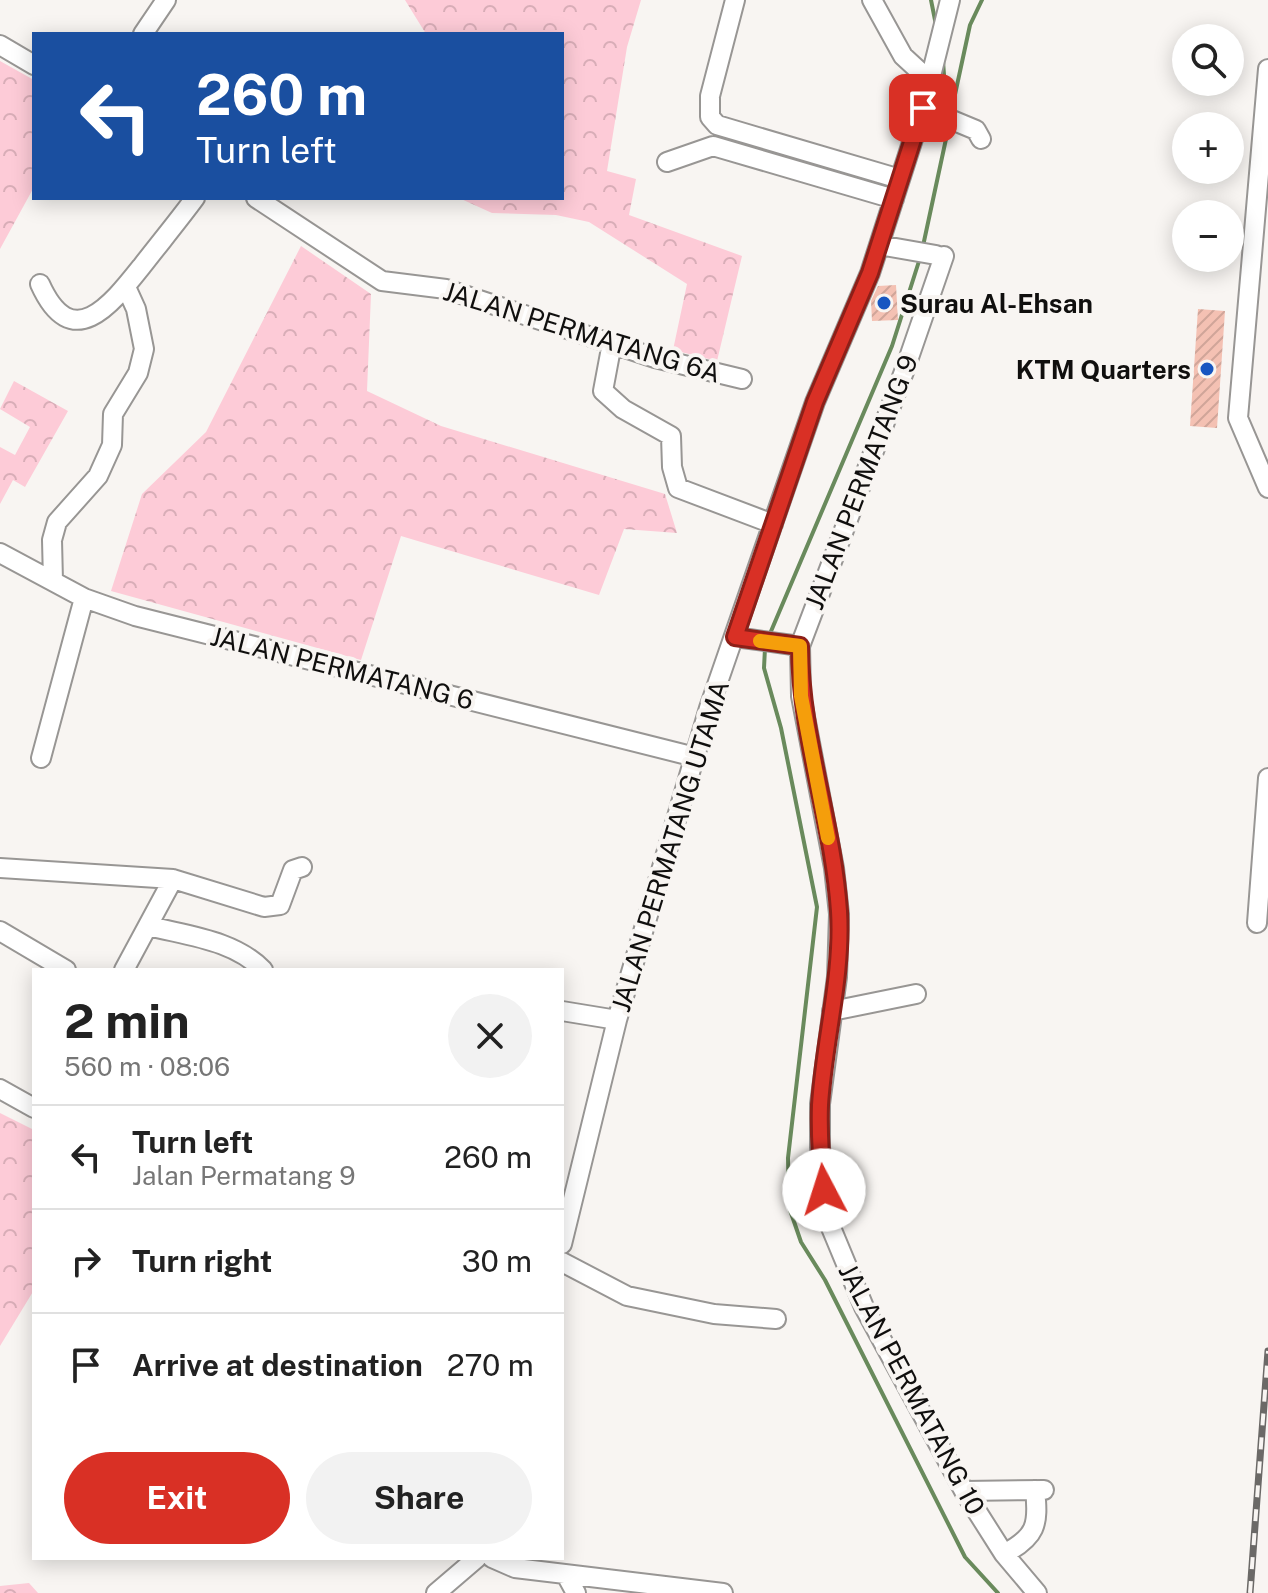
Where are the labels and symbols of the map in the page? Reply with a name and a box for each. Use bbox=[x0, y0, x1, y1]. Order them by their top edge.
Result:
pin bbox=[889, 74, 957, 142]
street label: JALAN PERMATANG 6A bbox=[440, 275, 724, 389]
place label: Surau Al-Ehsan bbox=[900, 288, 1093, 319]
marker: Surau Al-Ehsan bbox=[875, 294, 893, 312]
street label: JALAN PERMATANG 9 bbox=[798, 350, 924, 614]
place label: KTM Quarters bbox=[1016, 354, 1191, 385]
marker: KTM Quarters bbox=[1198, 360, 1216, 378]
street label: JALAN PERMATANG 6 bbox=[207, 620, 477, 716]
street label: JALAN PERMATANG UTAMA bbox=[605, 677, 735, 1015]
position arrow bbox=[782, 1148, 866, 1232]
street label: JALAN PERMATANG 10 bbox=[833, 1258, 991, 1520]

